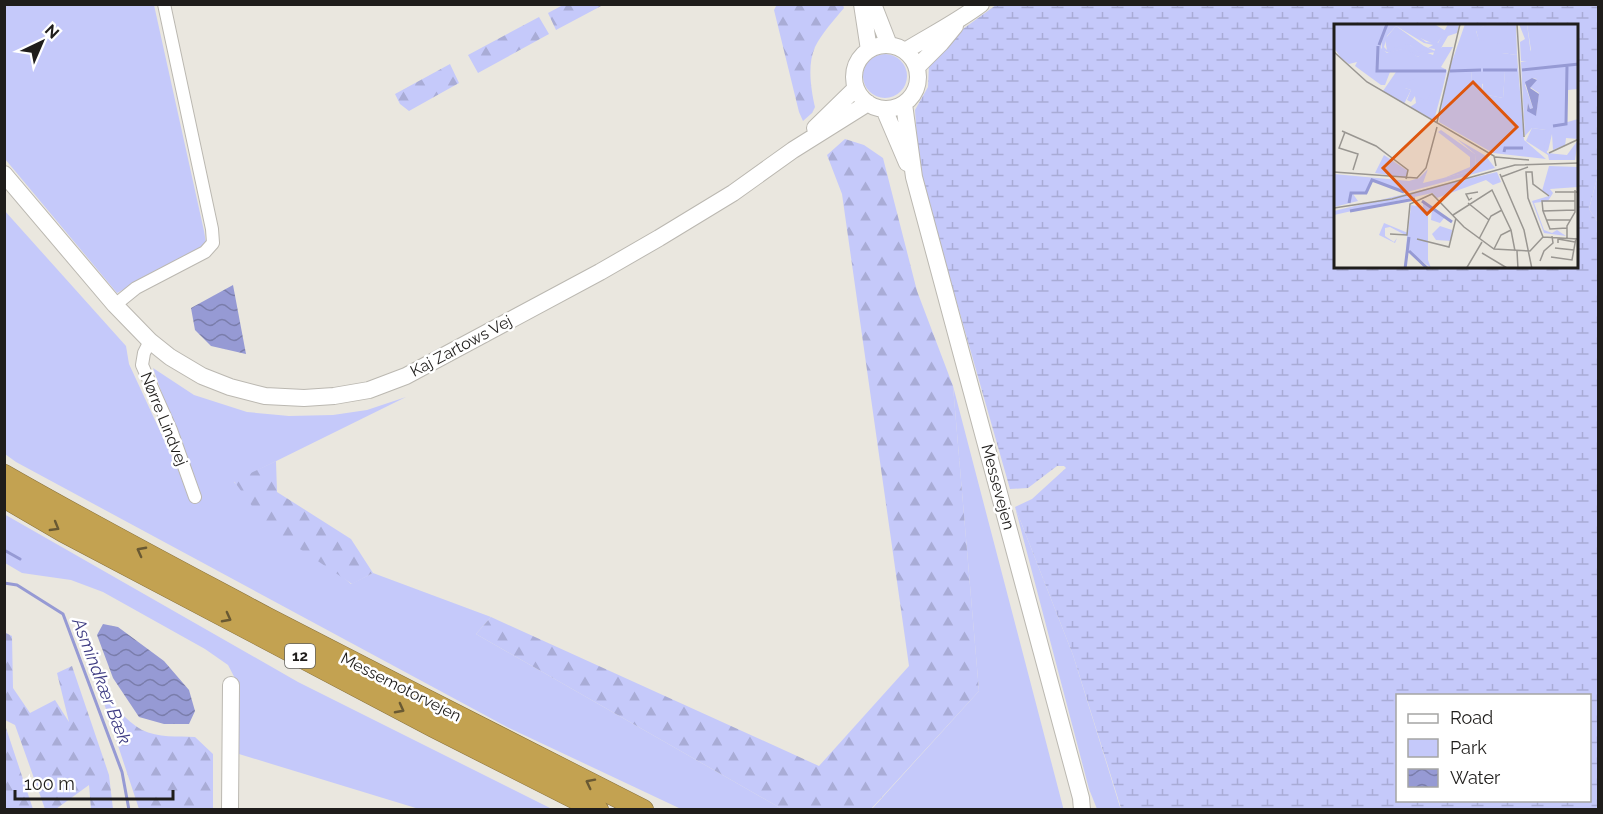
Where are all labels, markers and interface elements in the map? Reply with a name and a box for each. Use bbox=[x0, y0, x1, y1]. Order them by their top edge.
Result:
north arrow bbox=[12, 12, 72, 72]
text: N bbox=[41, 20, 63, 43]
inset map bbox=[1334, 24, 1579, 268]
street label: Kaj Zartows Vej bbox=[407, 311, 515, 381]
street label: Nørre Lindvej bbox=[137, 369, 191, 469]
street label: Messevejen bbox=[977, 442, 1019, 532]
one-way arrow bbox=[49, 519, 59, 531]
one-way arrow bbox=[137, 547, 148, 558]
one-way arrow bbox=[221, 611, 231, 622]
water label: Asmindkær Bæk bbox=[68, 614, 136, 747]
road number: 12 bbox=[285, 644, 315, 668]
street label: Messemotorvejen bbox=[338, 648, 464, 726]
legend bbox=[1396, 694, 1591, 802]
one-way arrow bbox=[393, 702, 404, 713]
text: Road bbox=[1450, 707, 1493, 728]
text: Park bbox=[1450, 737, 1487, 758]
scale bar bbox=[15, 763, 172, 801]
text: Water bbox=[1450, 767, 1501, 788]
text: 100 m bbox=[24, 773, 75, 794]
one-way arrow bbox=[586, 779, 597, 791]

